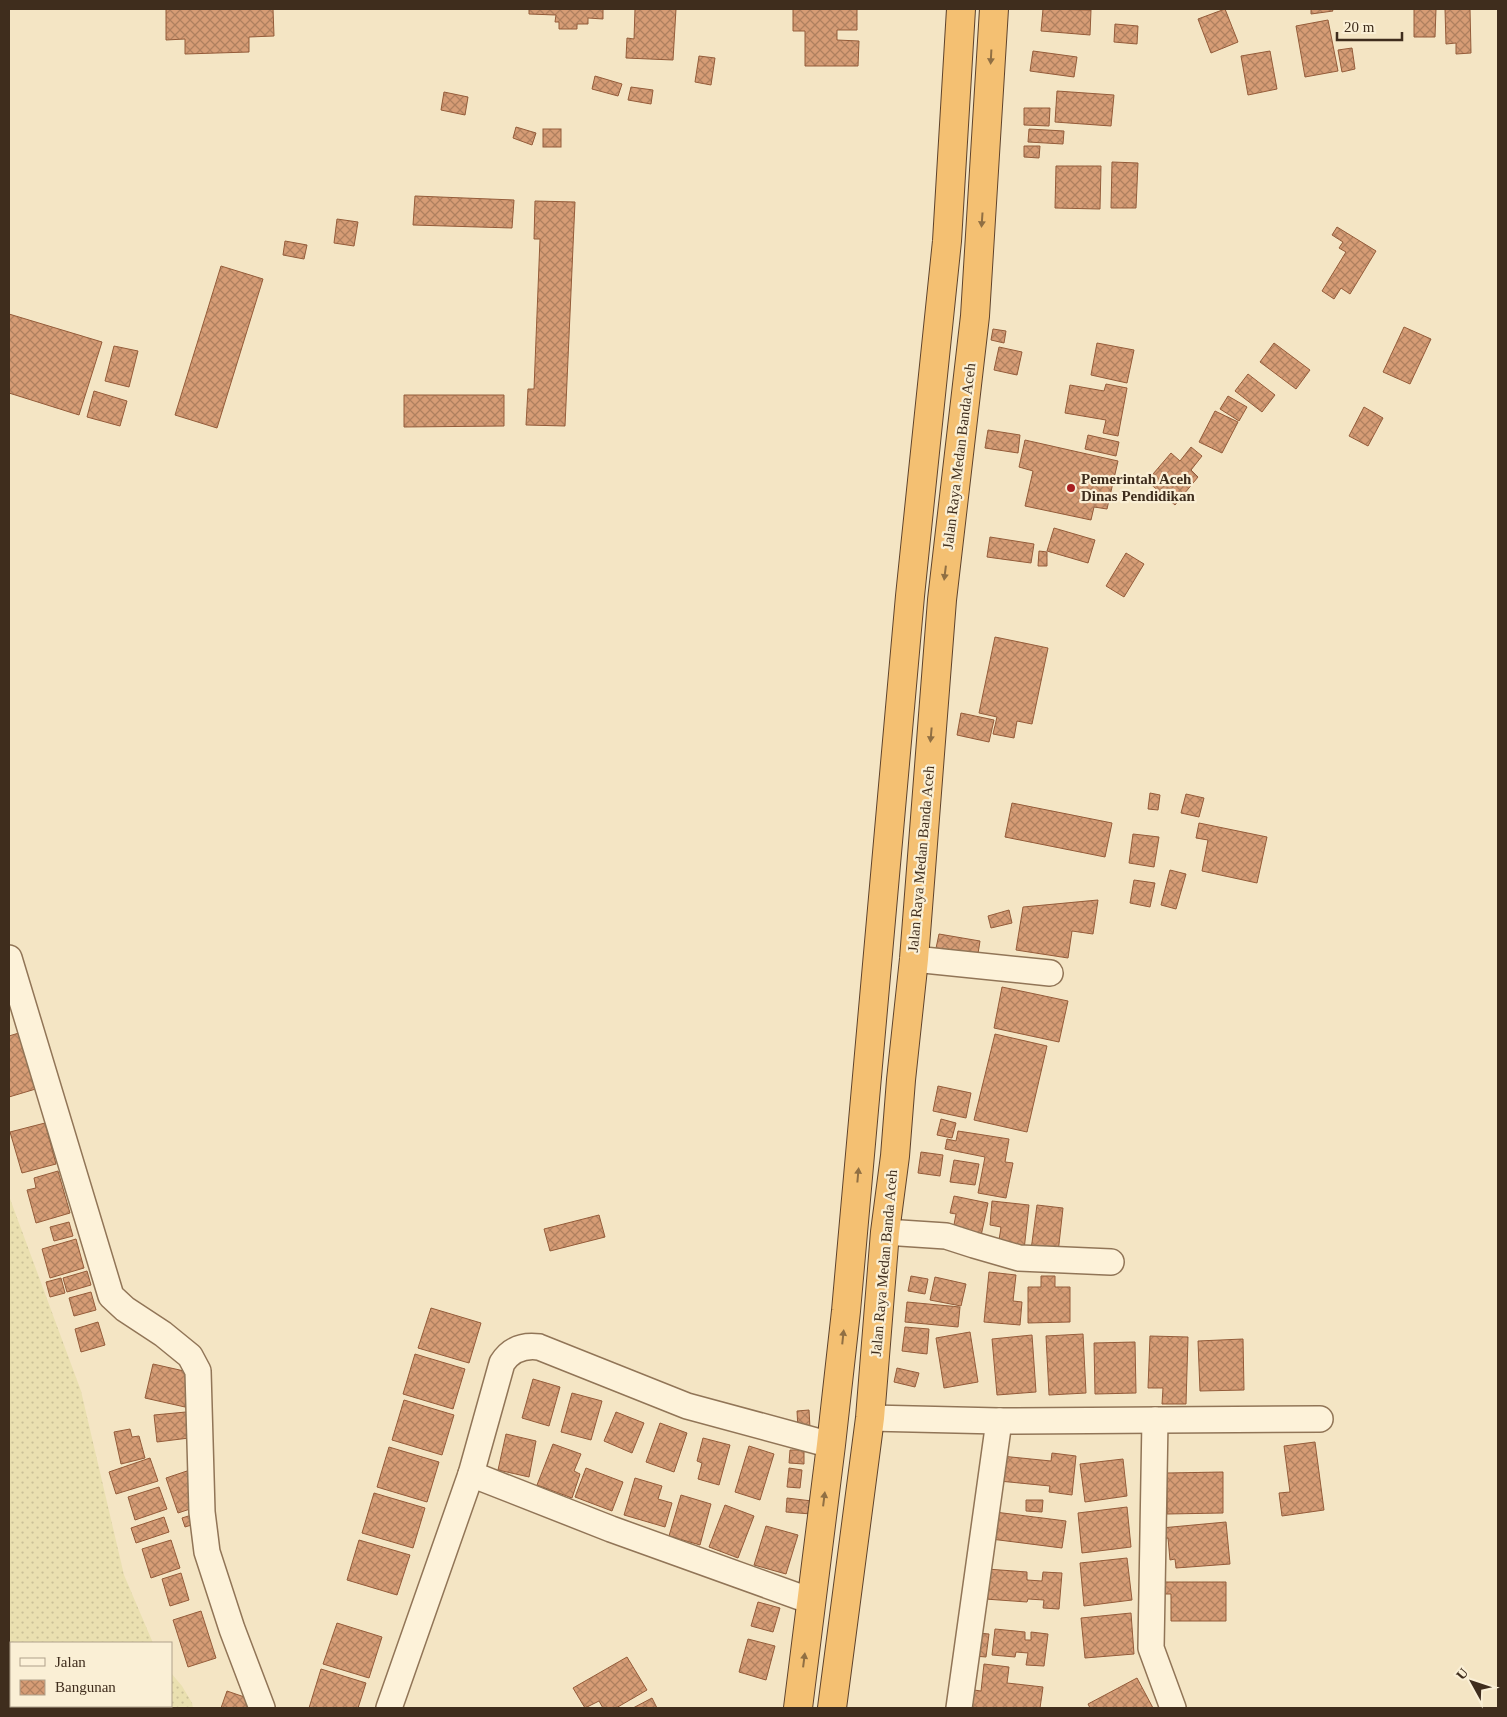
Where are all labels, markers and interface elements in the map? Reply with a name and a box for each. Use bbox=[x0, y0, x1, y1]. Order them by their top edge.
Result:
scale bar bbox=[1337, 10, 1402, 42]
text: 20 m bbox=[1344, 19, 1375, 35]
one-way arrow bbox=[987, 50, 995, 66]
one-way arrow bbox=[977, 212, 985, 228]
street label: Jalan Raya Medan Banda Aceh bbox=[940, 362, 978, 550]
place label: Pemerintah Aceh Dinas Pendidikan bbox=[1081, 471, 1195, 504]
marker: Pemerintah Aceh Dinas Pendidikan bbox=[1065, 482, 1077, 494]
one-way arrow bbox=[941, 565, 949, 581]
one-way arrow bbox=[927, 727, 935, 743]
street label: Jalan Raya Medan Banda Aceh bbox=[905, 764, 937, 953]
one-way arrow bbox=[854, 1167, 862, 1183]
street label: Jalan Raya Medan Banda Aceh bbox=[868, 1168, 900, 1357]
one-way arrow bbox=[839, 1329, 847, 1345]
one-way arrow bbox=[820, 1490, 828, 1506]
legend bbox=[10, 1642, 172, 1707]
one-way arrow bbox=[800, 1652, 808, 1668]
text: Jalan bbox=[55, 1654, 86, 1670]
north arrow bbox=[1447, 1657, 1497, 1707]
text: U bbox=[1453, 1665, 1471, 1683]
text: Bangunan bbox=[55, 1679, 116, 1695]

